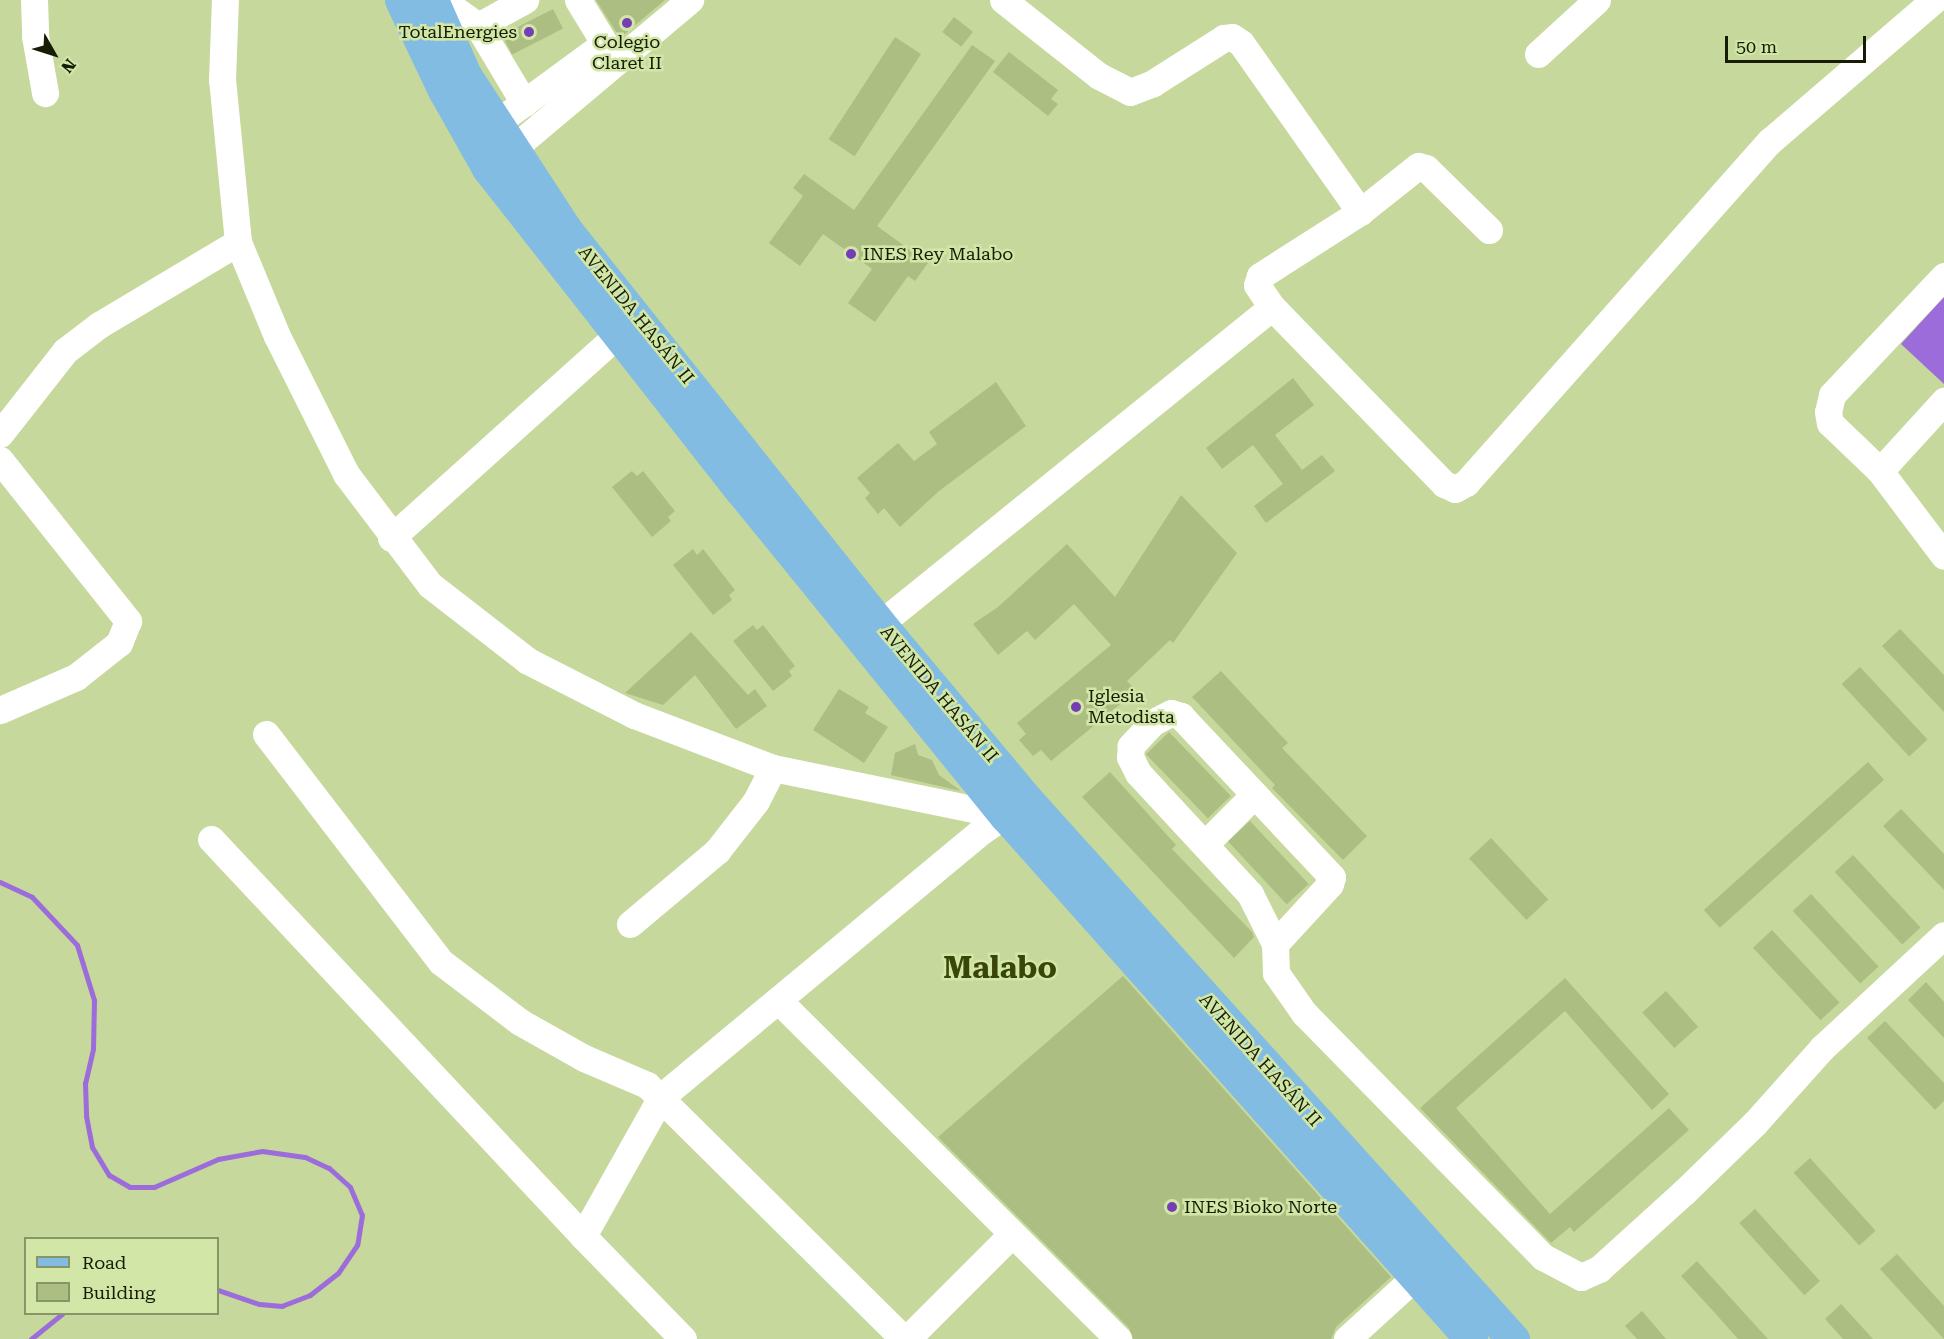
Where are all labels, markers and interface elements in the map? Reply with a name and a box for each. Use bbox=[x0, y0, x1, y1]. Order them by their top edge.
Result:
marker: Colegio Claret II bbox=[620, 16, 634, 30]
place label: TotalEnergies bbox=[399, 21, 517, 43]
north arrow bbox=[24, 24, 84, 84]
scale bar bbox=[1728, 24, 1869, 62]
marker: TotalEnergies bbox=[522, 25, 536, 39]
place label: Colegio Claret II bbox=[592, 32, 662, 74]
text: 50 m bbox=[1736, 36, 1777, 57]
text: N bbox=[57, 55, 80, 76]
street label: AVENIDA HASÁN II bbox=[574, 242, 698, 388]
place label: INES Rey Malabo bbox=[863, 243, 1013, 265]
marker: INES Rey Malabo bbox=[844, 247, 858, 261]
street label: AVENIDA HASÁN II bbox=[876, 621, 1002, 767]
place label: Iglesia Metodista bbox=[1088, 686, 1175, 728]
marker: Iglesia Metodista bbox=[1069, 700, 1083, 714]
district label: Malabo bbox=[943, 950, 1057, 986]
street label: AVENIDA HASÁN II bbox=[1195, 989, 1325, 1131]
place label: INES Bioko Norte bbox=[1184, 1196, 1337, 1218]
marker: INES Bioko Norte bbox=[1165, 1200, 1179, 1214]
legend bbox=[24, 1237, 219, 1315]
text: Road bbox=[82, 1252, 126, 1273]
text: Building bbox=[82, 1282, 156, 1303]

